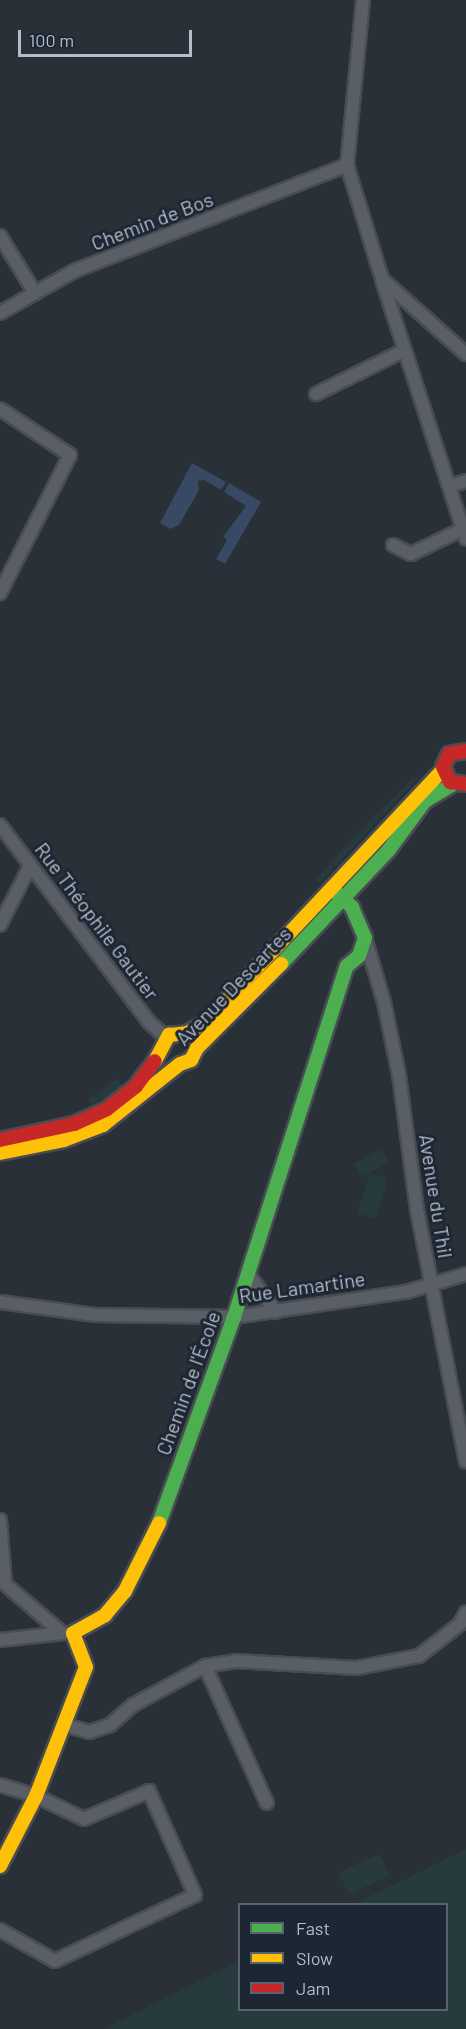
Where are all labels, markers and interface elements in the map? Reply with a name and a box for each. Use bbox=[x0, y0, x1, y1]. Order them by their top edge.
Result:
scale bar bbox=[21, 18, 195, 56]
text: 100 m bbox=[29, 29, 74, 51]
street label: Chemin de Bos bbox=[88, 187, 216, 255]
street label: Rue Théophile Gautier bbox=[30, 838, 164, 1004]
street label: Avenue Descartes bbox=[170, 922, 296, 1050]
street label: Avenue du Thil bbox=[414, 1132, 458, 1260]
street label: Rue Lamartine bbox=[237, 1266, 367, 1308]
street label: Chemin de l'École bbox=[151, 1308, 225, 1458]
legend bbox=[238, 1903, 448, 2011]
text: Fast bbox=[296, 1917, 330, 1939]
text: Slow bbox=[296, 1947, 333, 1969]
text: Jam bbox=[296, 1977, 330, 1999]

